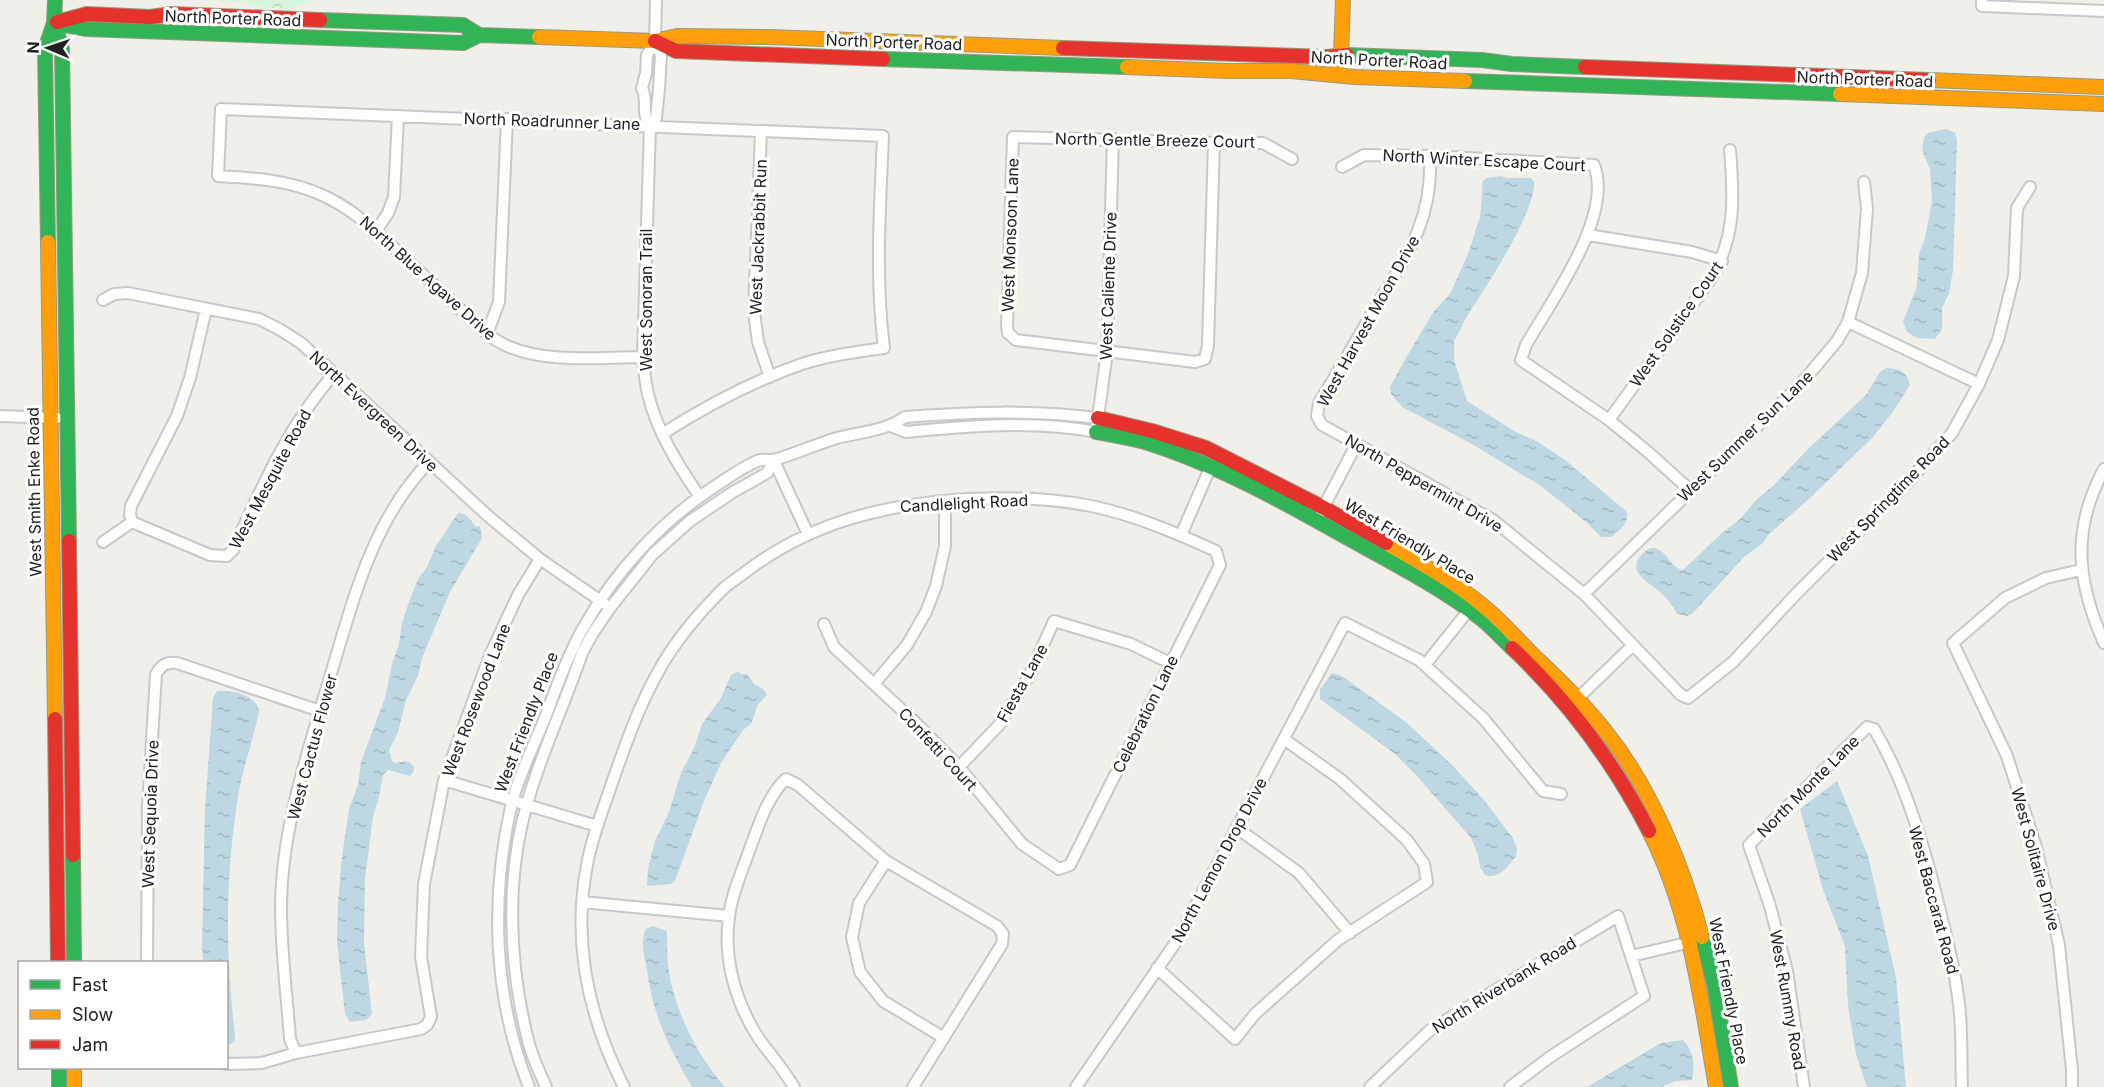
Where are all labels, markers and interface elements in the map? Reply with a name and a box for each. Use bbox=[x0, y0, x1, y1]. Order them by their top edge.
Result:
street label: North Porter Road bbox=[164, 6, 302, 30]
north arrow bbox=[18, 18, 78, 78]
street label: North Porter Road bbox=[825, 30, 963, 54]
text: N bbox=[23, 41, 43, 54]
street label: North Porter Road bbox=[1310, 46, 1448, 74]
street label: North Porter Road bbox=[1796, 67, 1934, 91]
street label: North Roadrunner Lane bbox=[463, 108, 641, 134]
street label: North Gentle Breeze Court bbox=[1055, 128, 1255, 152]
street label: North Winter Escape Court bbox=[1382, 145, 1586, 175]
street label: West Monsoon Lane bbox=[997, 158, 1023, 312]
street label: West Jackrabbit Run bbox=[745, 159, 771, 315]
street label: North Blue Agave Drive bbox=[356, 211, 500, 345]
street label: West Caliente Drive bbox=[1095, 212, 1121, 360]
street label: West Sonoran Trail bbox=[636, 229, 656, 371]
street label: West Harvest Moon Drive bbox=[1312, 232, 1424, 410]
street label: West Solstice Court bbox=[1625, 257, 1727, 391]
street label: North Evergreen Drive bbox=[306, 346, 442, 476]
street label: West Summer Sun Lane bbox=[1673, 366, 1817, 506]
street label: West Mesquite Road bbox=[225, 406, 315, 552]
street label: West Smith Enke Road bbox=[23, 407, 45, 577]
street label: North Peppermint Drive bbox=[1342, 430, 1506, 536]
street label: West Springtime Road bbox=[1823, 432, 1953, 566]
street label: Candlelight Road bbox=[899, 490, 1029, 516]
street label: West Friendly Place bbox=[1341, 494, 1479, 588]
street label: West Rosewood Lane bbox=[438, 620, 514, 780]
street label: Fiesta Lane bbox=[992, 640, 1052, 726]
street label: West Friendly Place bbox=[490, 649, 562, 795]
street label: Celebration Lane bbox=[1108, 652, 1182, 776]
street label: West Cactus Flower bbox=[283, 672, 341, 822]
street label: Confetti Court bbox=[894, 703, 982, 795]
street label: North Monte Lane bbox=[1753, 731, 1863, 841]
street label: West Sequoia Drive bbox=[137, 740, 163, 888]
street label: North Lemon Drop Drive bbox=[1167, 774, 1271, 946]
street label: West Solitaire Drive bbox=[2007, 785, 2065, 933]
street label: West Baccarat Road bbox=[1905, 824, 1963, 976]
street label: West Friendly Place bbox=[1705, 916, 1753, 1066]
street label: West Rummy Road bbox=[1766, 928, 1810, 1072]
street label: North Riverbank Road bbox=[1428, 933, 1580, 1037]
legend bbox=[18, 961, 228, 1069]
text: Fast bbox=[72, 974, 108, 995]
text: Slow bbox=[72, 1004, 113, 1025]
text: Jam bbox=[72, 1034, 108, 1055]

